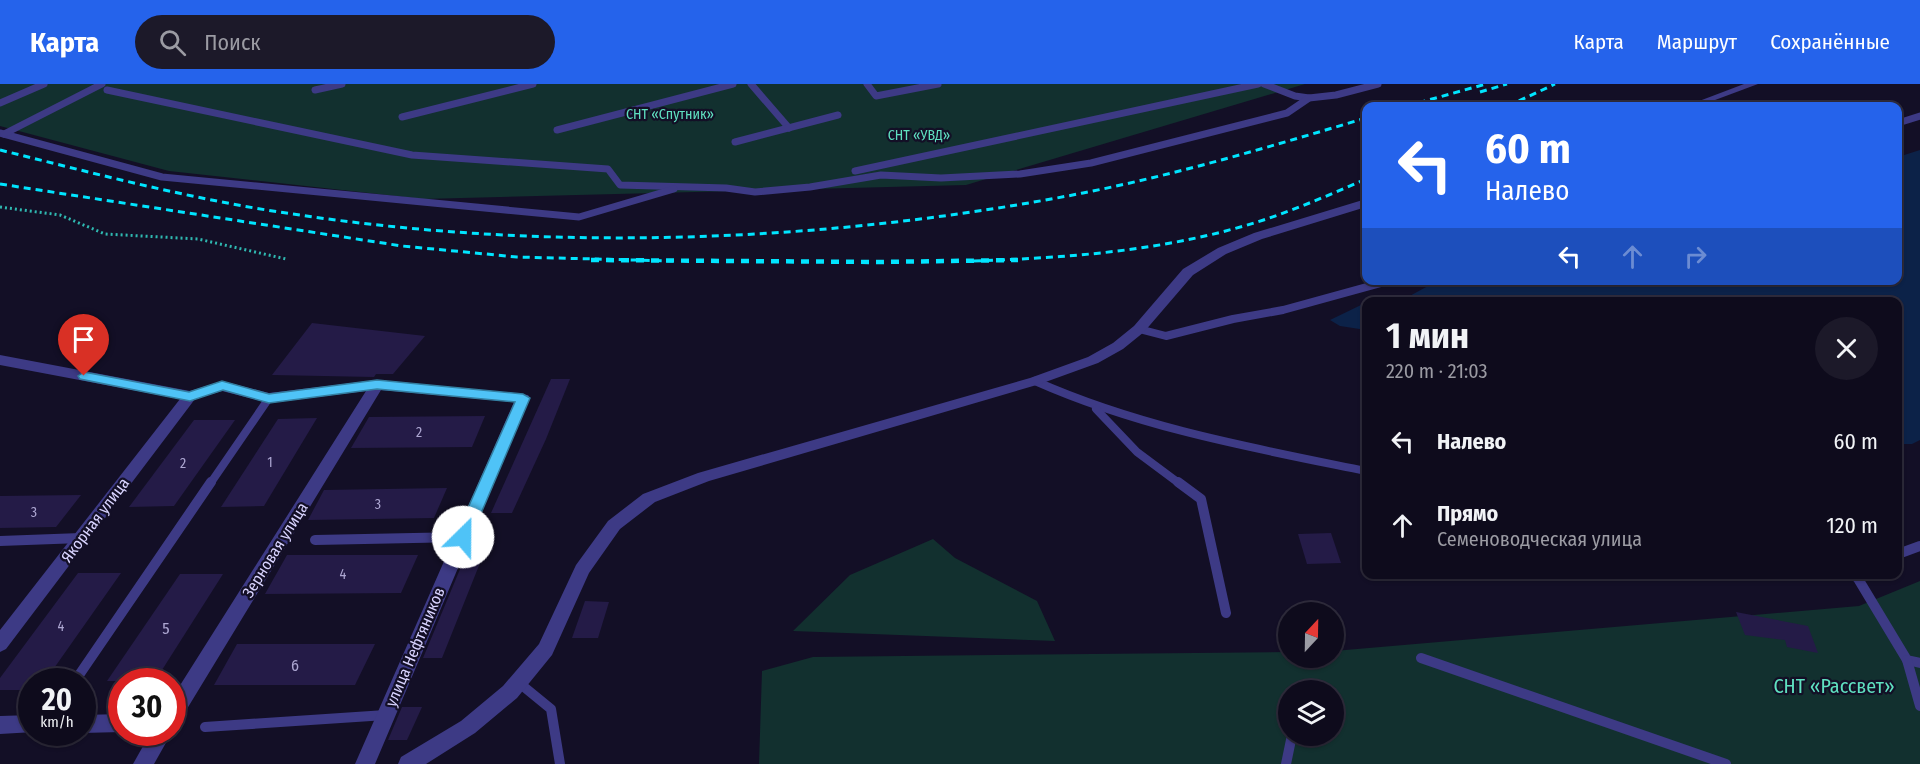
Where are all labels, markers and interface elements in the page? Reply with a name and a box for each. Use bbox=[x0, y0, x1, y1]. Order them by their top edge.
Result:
search box bbox=[135, 15, 555, 69]
text: Карта bbox=[30, 26, 99, 59]
icon: search bbox=[156, 26, 189, 59]
text: Поиск bbox=[204, 29, 261, 56]
text: Карта bbox=[1574, 29, 1624, 55]
text: Маршрут bbox=[1657, 29, 1737, 55]
text: Сохранённые bbox=[1770, 29, 1890, 55]
park label: СНТ «Спутник» bbox=[626, 106, 714, 123]
text: 60 m bbox=[1485, 124, 1571, 174]
icon: left bbox=[1386, 126, 1464, 204]
park label: СНТ «УВД» bbox=[888, 127, 950, 144]
text: Налево bbox=[1485, 175, 1569, 207]
icon: left bbox=[1553, 240, 1586, 273]
icon: ahead bbox=[1616, 240, 1649, 273]
icon: right bbox=[1679, 240, 1712, 273]
pin bbox=[58, 314, 109, 376]
text: 1 мин bbox=[1386, 314, 1469, 358]
button: close bbox=[1815, 317, 1878, 380]
icon: arrive bbox=[67, 323, 100, 356]
text: 220 m · 21:03 bbox=[1386, 359, 1487, 383]
house number: 2 bbox=[416, 424, 422, 441]
icon: left bbox=[1386, 425, 1419, 458]
text: Налево bbox=[1437, 428, 1506, 455]
text: 60 m bbox=[1834, 428, 1878, 455]
house number: 1 bbox=[267, 454, 273, 471]
house number: 2 bbox=[180, 455, 186, 472]
street label: Якорная улица bbox=[57, 474, 133, 566]
house number: 3 bbox=[375, 496, 381, 513]
street label: Зерновая улица bbox=[238, 499, 312, 601]
text: Прямо bbox=[1437, 500, 1498, 527]
house number: 3 bbox=[31, 504, 37, 521]
position arrow bbox=[431, 505, 495, 569]
icon: ahead bbox=[1386, 509, 1419, 542]
text: 120 m bbox=[1826, 512, 1878, 539]
text: Семеноводческая улица bbox=[1437, 527, 1642, 551]
house number: 4 bbox=[340, 566, 347, 583]
street label: улица Нефтяников bbox=[381, 584, 449, 710]
north arrow bbox=[1278, 602, 1344, 668]
map controls bbox=[1278, 602, 1344, 746]
house number: 4 bbox=[58, 618, 65, 635]
house number: 5 bbox=[162, 619, 170, 638]
house number: 6 bbox=[291, 656, 299, 675]
speed limit sign: 30 bbox=[108, 668, 186, 746]
park label: СНТ «Рассвет» bbox=[1773, 674, 1895, 698]
button: layers bbox=[1278, 680, 1344, 746]
text: 20 bbox=[42, 682, 72, 718]
text: km/h bbox=[40, 713, 74, 731]

